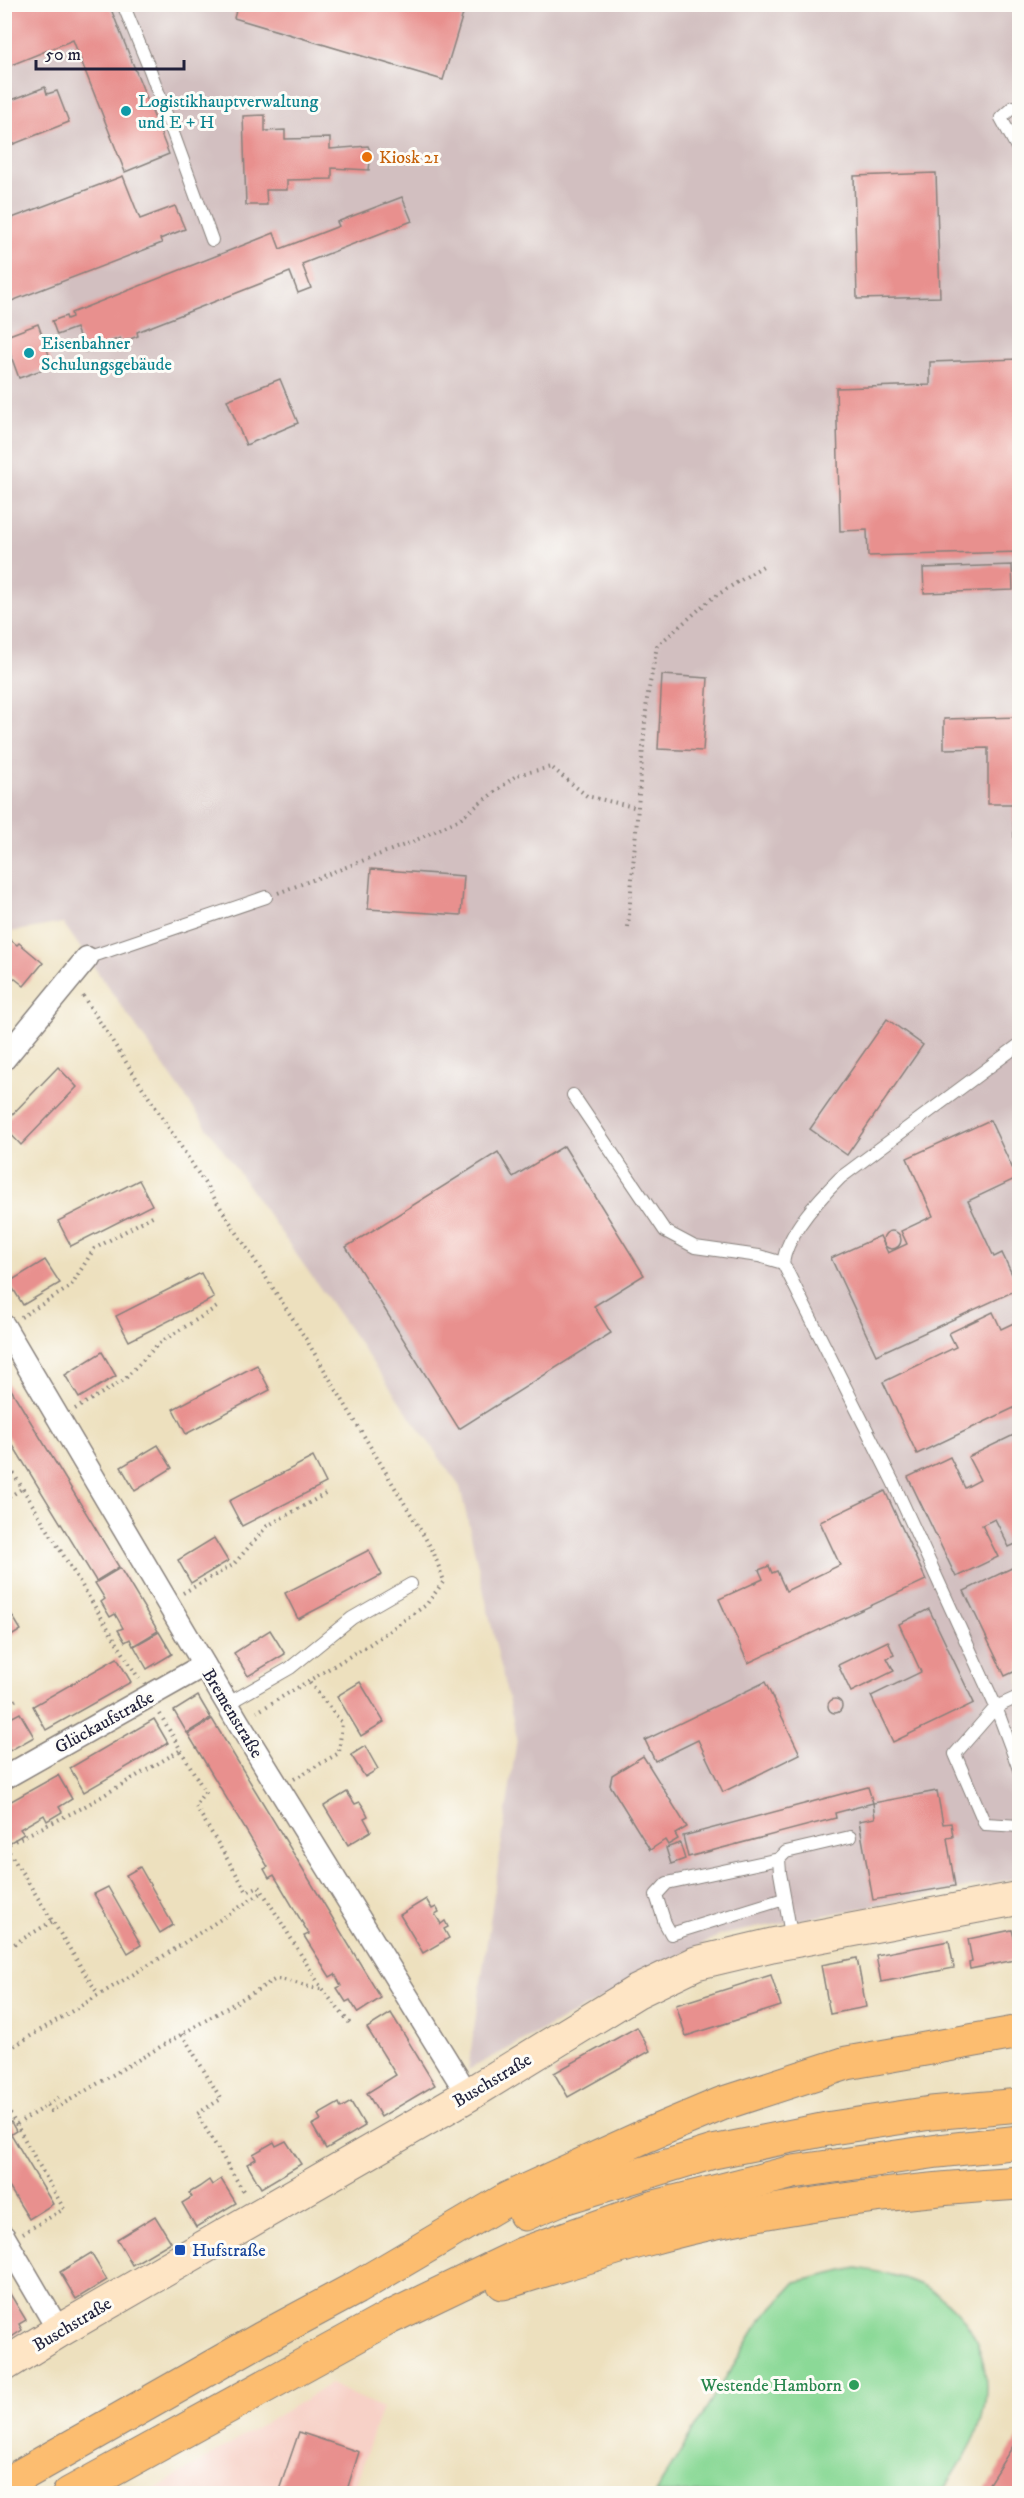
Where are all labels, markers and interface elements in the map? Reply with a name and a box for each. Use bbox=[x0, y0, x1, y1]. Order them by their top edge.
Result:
scale bar bbox=[36, 33, 184, 71]
text: 50 m bbox=[45, 44, 81, 66]
place label: Logistikhauptverwaltung und E + H bbox=[138, 91, 319, 134]
marker: Logistikhauptverwaltung und E + H bbox=[119, 104, 133, 118]
place label: Kiosk 21 bbox=[379, 147, 439, 169]
marker: Kiosk 21 bbox=[360, 150, 374, 164]
place label: Eisenbahner Schulungsgebäude bbox=[41, 333, 172, 376]
marker: Eisenbahner Schulungsgebäude bbox=[22, 346, 36, 360]
street label: Bremenstraße bbox=[197, 1665, 267, 1762]
street label: Glückaufstraße bbox=[51, 1687, 158, 1759]
street label: Buschstraße bbox=[449, 2049, 536, 2113]
place label: Hufstraße bbox=[192, 2240, 266, 2262]
marker: Hufstraße bbox=[173, 2243, 187, 2257]
street label: Buschstraße bbox=[29, 2293, 116, 2357]
place label: Westende Hamborn bbox=[700, 2375, 843, 2397]
marker: Westende Hamborn bbox=[847, 2378, 861, 2392]

